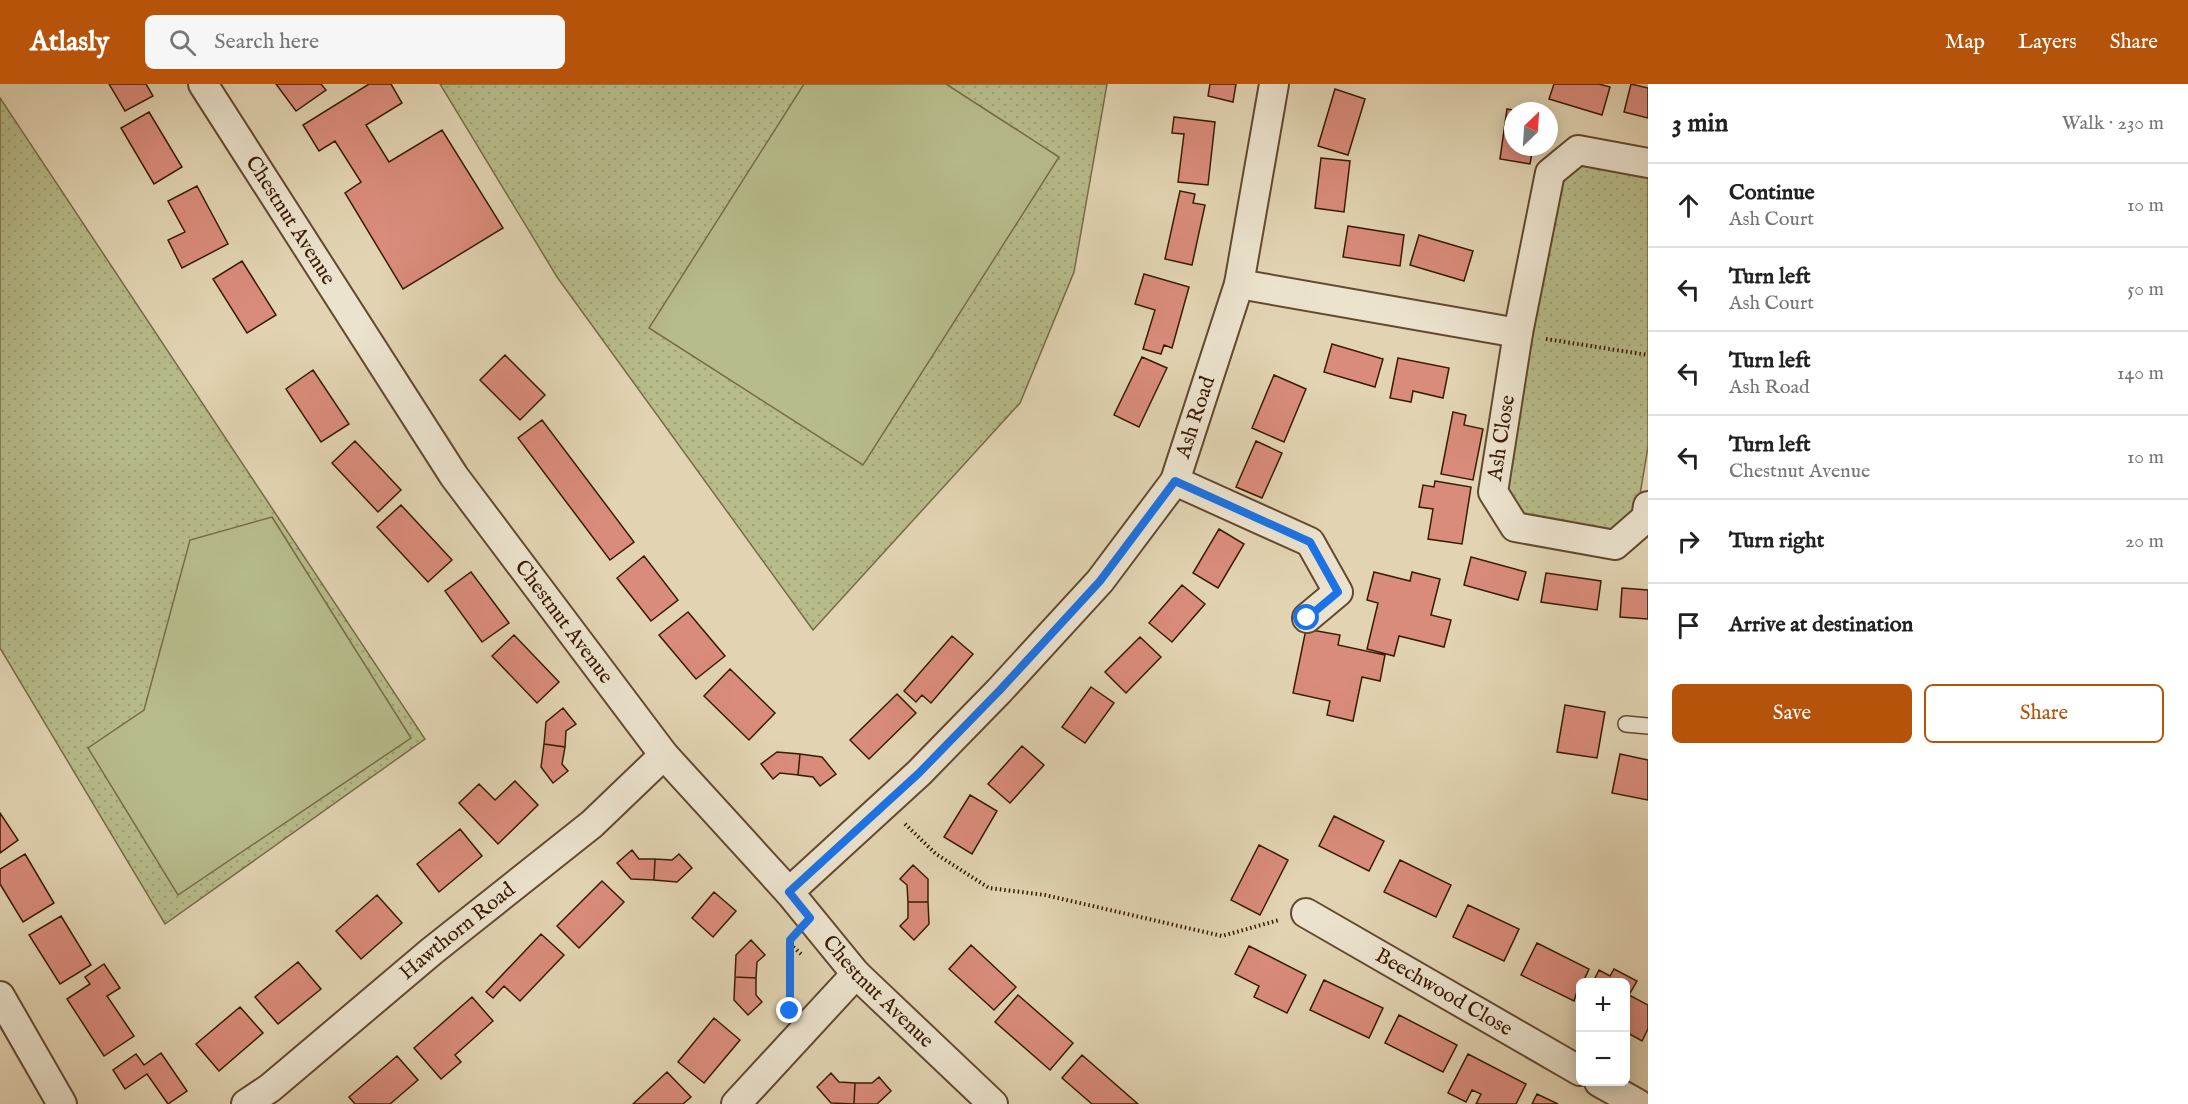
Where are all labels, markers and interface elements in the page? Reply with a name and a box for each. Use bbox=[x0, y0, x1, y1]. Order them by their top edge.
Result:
search box bbox=[145, 15, 565, 69]
text: Atlasly bbox=[30, 25, 109, 60]
icon: search bbox=[166, 26, 199, 59]
text: Search here bbox=[214, 28, 319, 56]
text: Map bbox=[1945, 29, 1985, 56]
text: Layers bbox=[2018, 29, 2077, 56]
text: Share bbox=[2110, 29, 2158, 56]
north arrow bbox=[1504, 102, 1558, 156]
text: 3 min bbox=[1672, 107, 1728, 140]
text: Walk · 230 m bbox=[2062, 111, 2164, 136]
street label: Chestnut Avenue bbox=[239, 151, 342, 290]
text: Continue bbox=[1729, 179, 1815, 207]
icon: ahead bbox=[1672, 189, 1705, 222]
text: 10 m bbox=[2127, 193, 2164, 218]
text: Ash Court bbox=[1729, 207, 1814, 232]
text: Turn left bbox=[1729, 263, 1811, 291]
icon: left bbox=[1672, 273, 1705, 306]
text: 50 m bbox=[2127, 277, 2164, 302]
text: Ash Court bbox=[1729, 291, 1814, 316]
text: Turn left bbox=[1729, 347, 1811, 375]
icon: left bbox=[1672, 357, 1705, 390]
text: 140 m bbox=[2117, 361, 2164, 386]
street label: Ash Road bbox=[1169, 372, 1222, 463]
text: Ash Road bbox=[1729, 375, 1810, 400]
street label: Ash Close bbox=[1482, 393, 1522, 484]
text: Turn left bbox=[1729, 431, 1811, 459]
icon: left bbox=[1672, 441, 1705, 474]
text: 10 m bbox=[2127, 445, 2164, 470]
text: Chestnut Avenue bbox=[1729, 459, 1870, 484]
icon: right bbox=[1672, 525, 1705, 558]
text: Turn right bbox=[1729, 527, 1824, 555]
text: 20 m bbox=[2125, 529, 2164, 554]
street label: Chestnut Avenue bbox=[508, 554, 619, 690]
route start bbox=[1293, 604, 1319, 630]
icon: arrive bbox=[1672, 609, 1705, 642]
text: Arrive at destination bbox=[1729, 611, 1913, 639]
button: Save bbox=[1672, 684, 1912, 743]
button: Share bbox=[1924, 684, 2164, 743]
street label: Hawthorn Road bbox=[394, 876, 521, 986]
street label: Chestnut Avenue bbox=[816, 930, 940, 1054]
street label: Beechwood Close bbox=[1370, 942, 1518, 1043]
map controls bbox=[1576, 978, 1630, 1086]
button: + bbox=[1576, 978, 1630, 1032]
route end bbox=[776, 997, 802, 1023]
button: − bbox=[1576, 1032, 1630, 1086]

